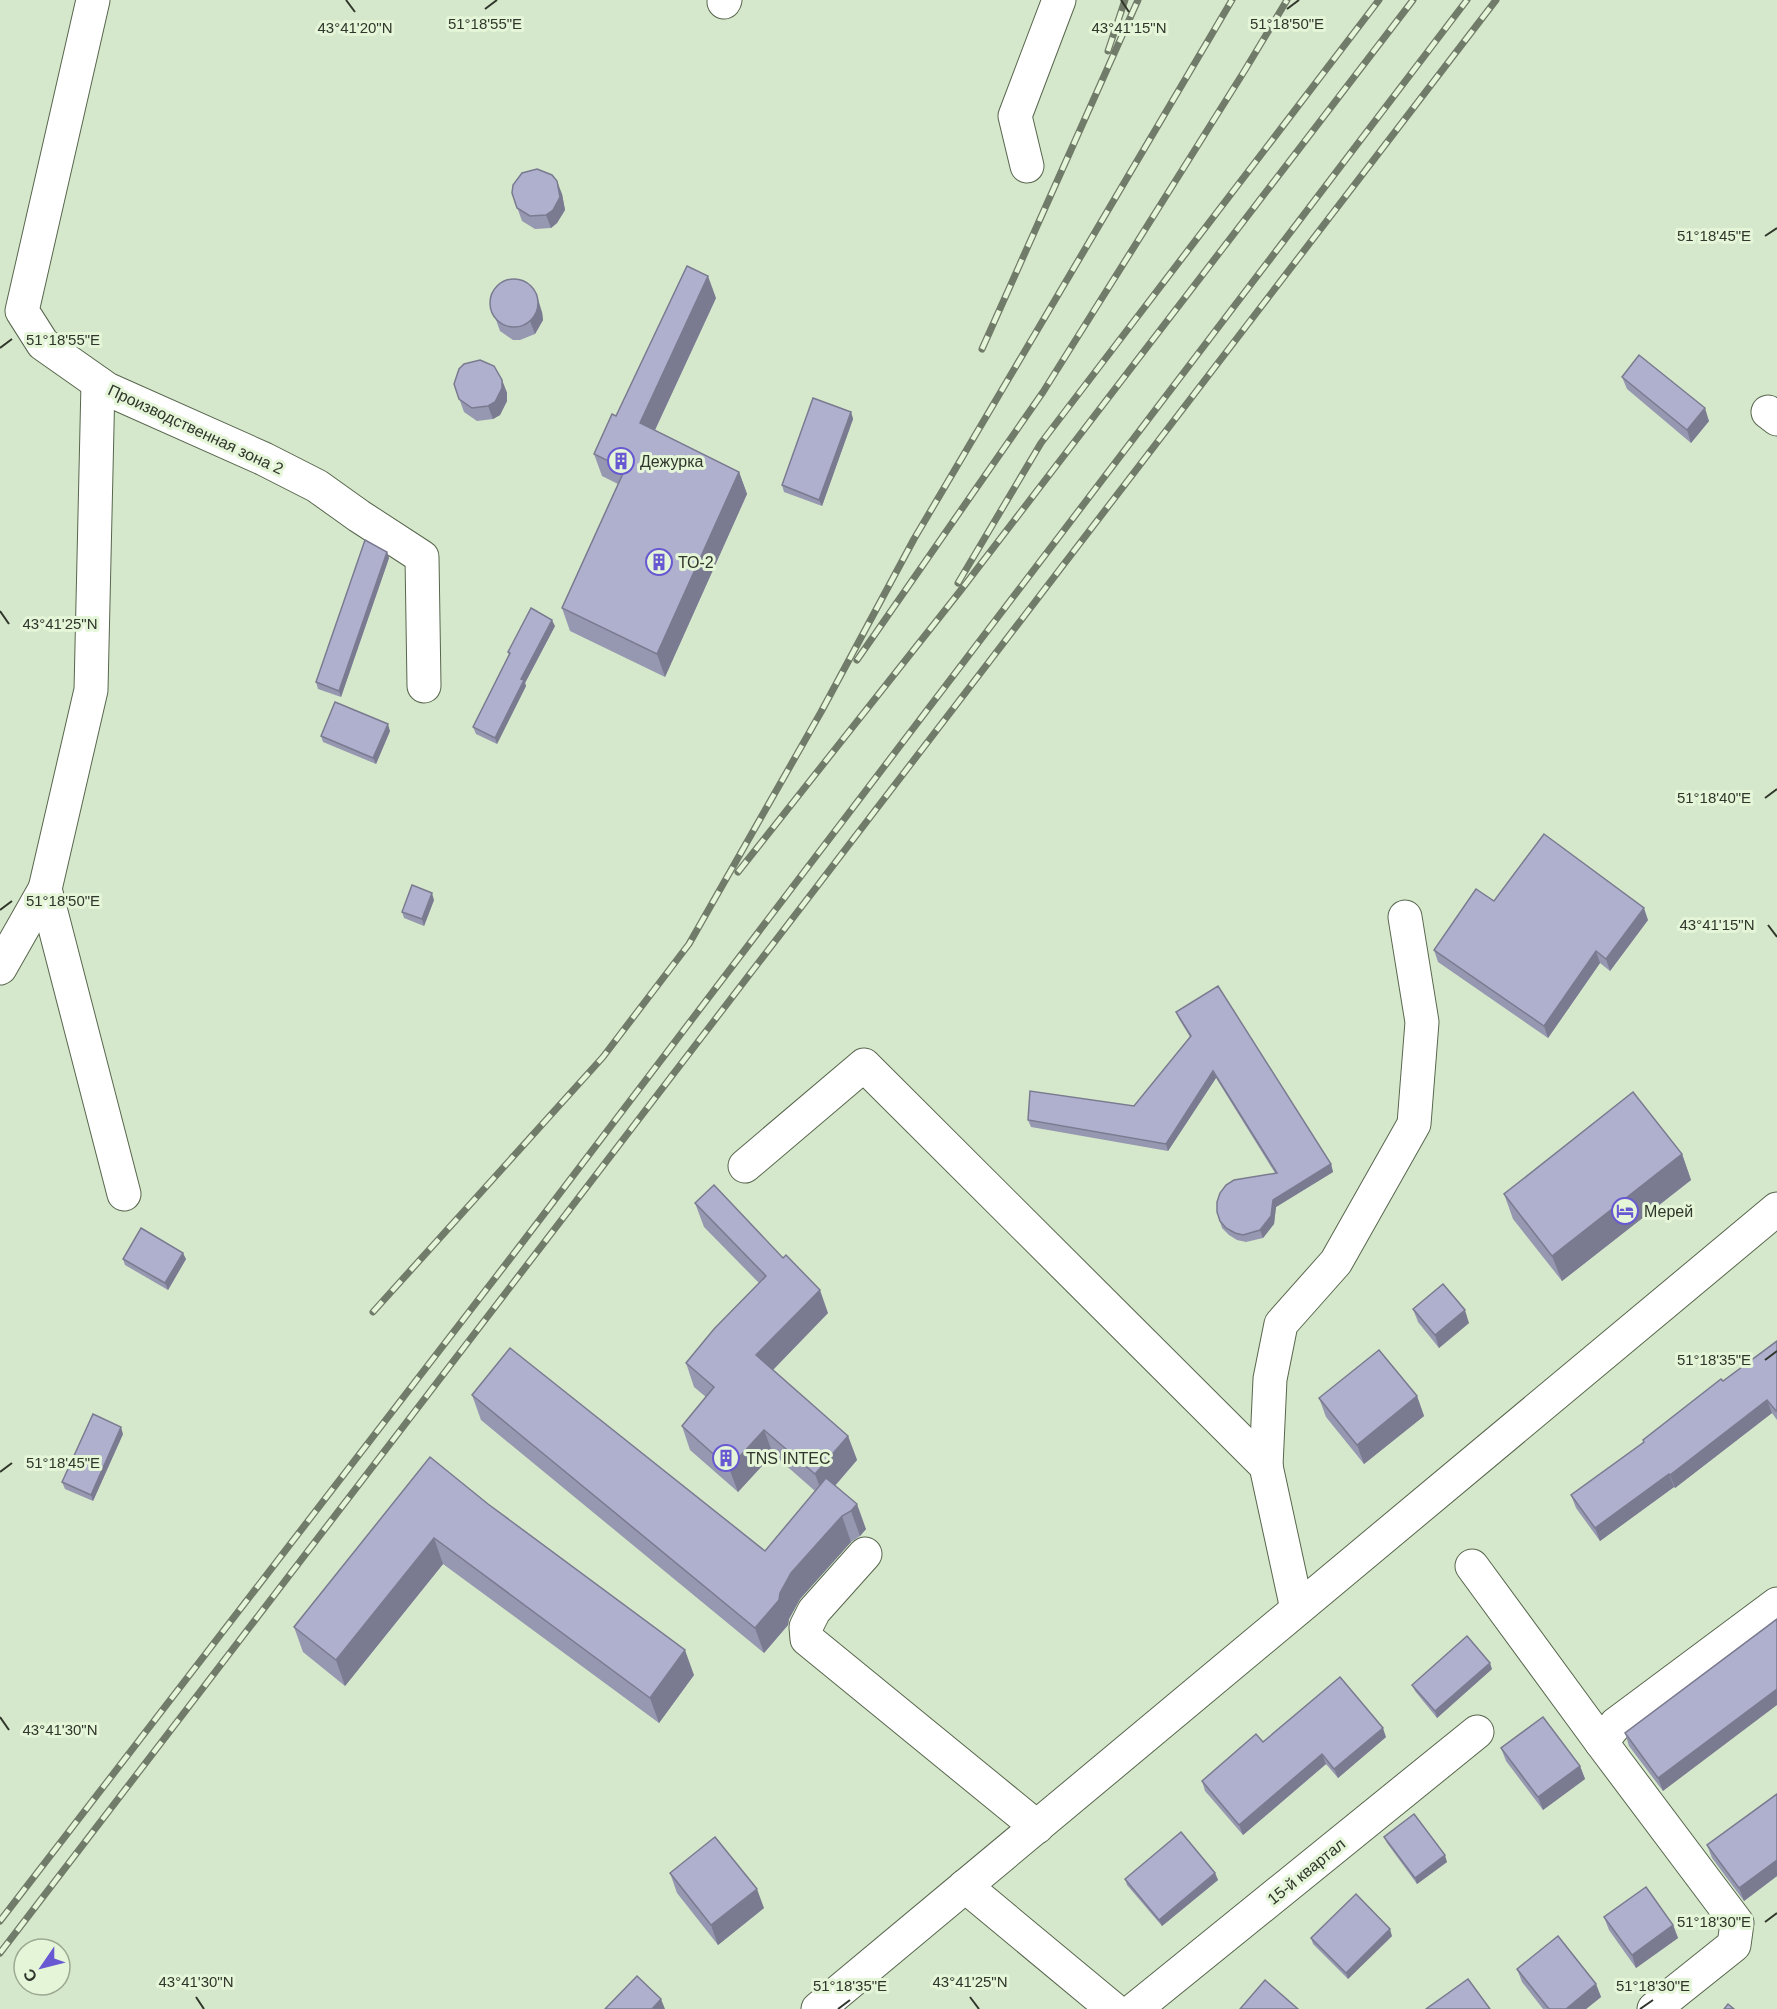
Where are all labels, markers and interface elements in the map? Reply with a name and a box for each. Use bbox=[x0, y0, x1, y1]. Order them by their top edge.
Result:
text: 51°18'55"E bbox=[448, 15, 522, 32]
text: 51°18'50"E bbox=[1250, 15, 1324, 32]
text: 43°41'20"N bbox=[317, 19, 393, 36]
text: 43°41'15"N bbox=[1091, 19, 1167, 36]
text: 51°18'45"E bbox=[1677, 227, 1751, 244]
text: 51°18'55"E bbox=[26, 331, 100, 348]
street label: Производственная зона 2 bbox=[106, 381, 286, 478]
building icon: Дежурка bbox=[606, 446, 636, 476]
place label: Дежурка bbox=[640, 453, 704, 470]
building icon: ТО-2 bbox=[644, 547, 674, 577]
place label: ТО-2 bbox=[678, 554, 714, 571]
text: 43°41'25"N bbox=[22, 615, 98, 632]
text: 51°18'40"E bbox=[1677, 789, 1751, 806]
text: 51°18'50"E bbox=[26, 892, 100, 909]
text: 43°41'15"N bbox=[1679, 916, 1755, 933]
hotel icon: Мерей bbox=[1610, 1196, 1640, 1226]
place label: Мерей bbox=[1644, 1203, 1693, 1220]
text: 51°18'35"E bbox=[1677, 1351, 1751, 1368]
building icon: TNS INTEC bbox=[711, 1443, 741, 1473]
place label: TNS INTEC bbox=[746, 1450, 830, 1467]
text: 51°18'45"E bbox=[26, 1454, 100, 1471]
text: 43°41'30"N bbox=[22, 1721, 98, 1738]
street label: 15-й квартал bbox=[1264, 1835, 1348, 1908]
text: 51°18'30"E bbox=[1677, 1913, 1751, 1930]
north arrow bbox=[12, 1937, 72, 1997]
text: С bbox=[20, 1965, 40, 1985]
text: 43°41'30"N bbox=[158, 1973, 234, 1990]
text: 43°41'25"N bbox=[932, 1973, 1008, 1990]
text: 51°18'35"E bbox=[813, 1977, 887, 1994]
text: 51°18'30"E bbox=[1616, 1977, 1690, 1994]

